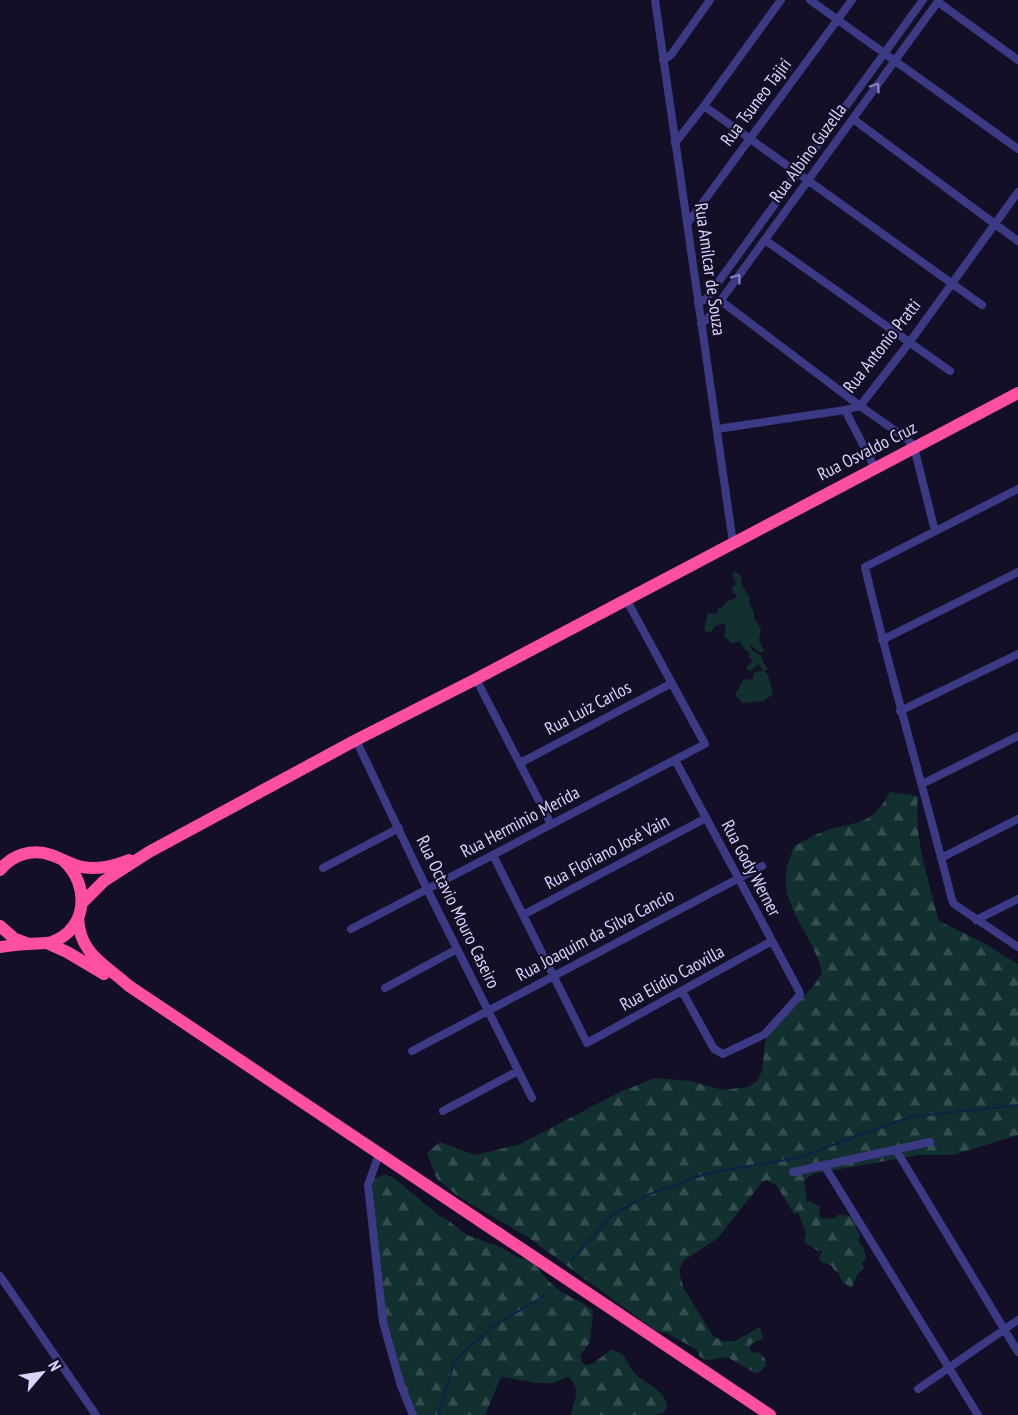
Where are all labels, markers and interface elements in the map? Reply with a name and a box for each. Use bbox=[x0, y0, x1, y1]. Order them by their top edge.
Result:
street label: Rua Tsuneo Tajiri bbox=[715, 53, 796, 150]
one-way arrow bbox=[869, 82, 880, 93]
street label: Rua Albino Guzella bbox=[764, 99, 851, 207]
street label: Rua Amílcar de Souza bbox=[690, 201, 731, 337]
one-way arrow bbox=[730, 274, 741, 285]
street label: Rua Antonio Pratti bbox=[838, 294, 925, 397]
street label: Rua Osvaldo Cruz bbox=[813, 416, 920, 485]
street label: Rua Luiz Carlos bbox=[541, 675, 635, 740]
street label: Rua Herminio Merida bbox=[456, 781, 583, 863]
street label: Rua Floriano José Vain bbox=[540, 809, 673, 894]
street label: Rua Gody Werner bbox=[716, 816, 786, 920]
street label: Rua Octavio Mouro Caseiro bbox=[411, 832, 506, 992]
street label: Rua Joaquim da Silva Cancio bbox=[512, 883, 678, 986]
street label: Rua Elidio Caovilla bbox=[616, 939, 728, 1016]
north arrow bbox=[12, 1343, 72, 1403]
text: N bbox=[44, 1357, 66, 1374]

